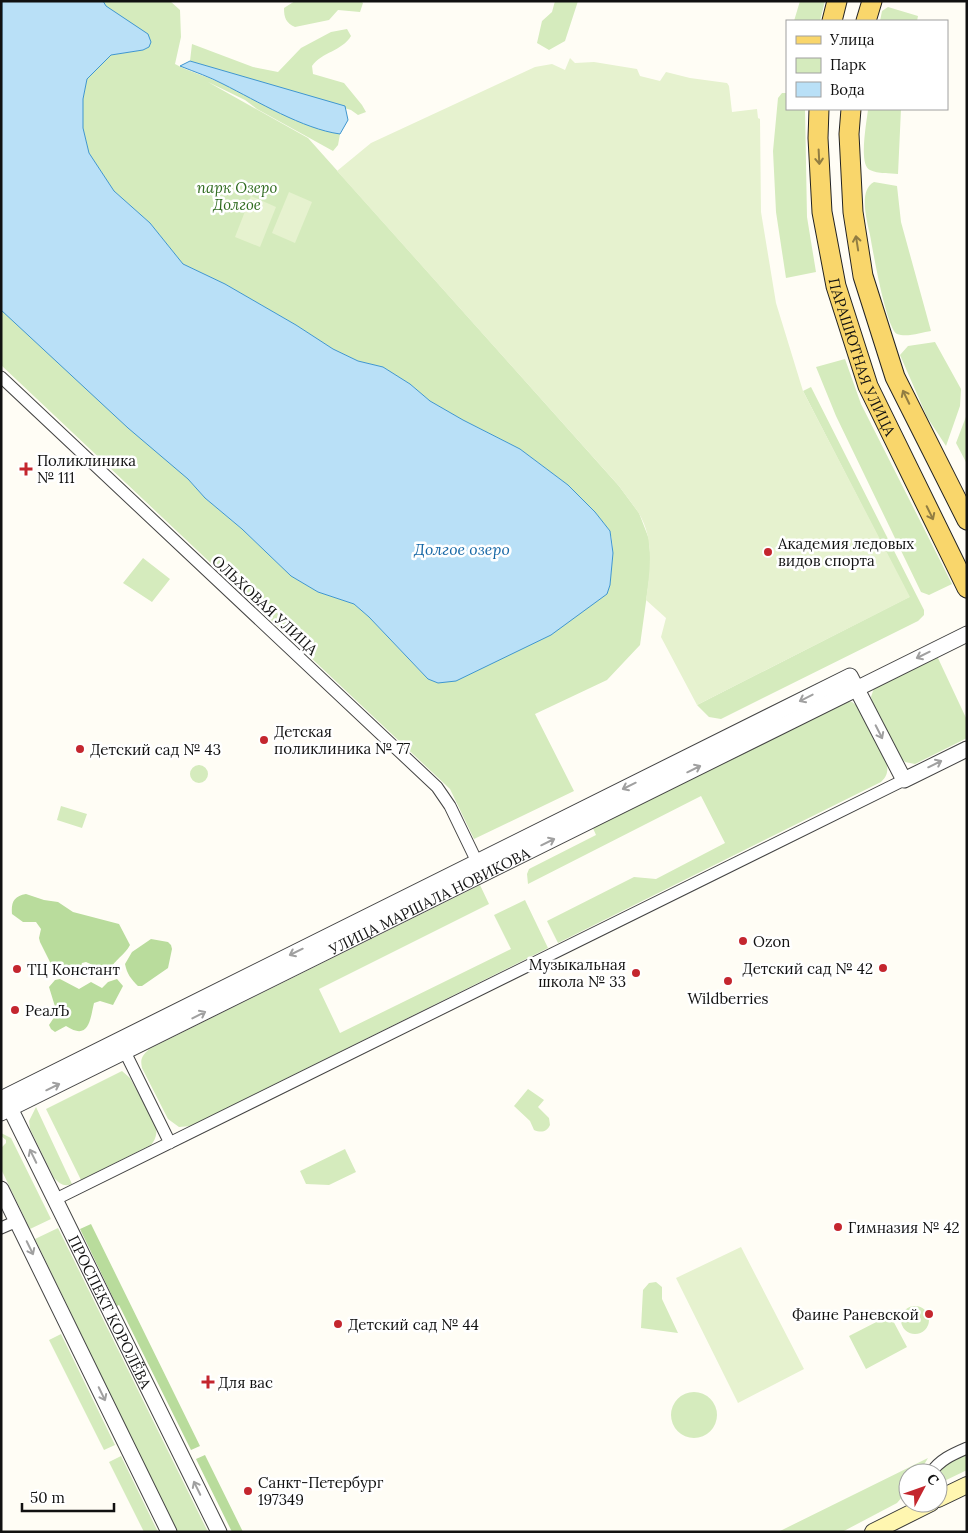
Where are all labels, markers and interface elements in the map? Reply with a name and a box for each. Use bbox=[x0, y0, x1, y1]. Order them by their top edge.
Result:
legend bbox=[786, 20, 948, 110]
text: Улица bbox=[829, 30, 875, 49]
text: Парк bbox=[830, 55, 866, 74]
text: Вода bbox=[830, 80, 865, 99]
one-way arrow bbox=[814, 149, 823, 165]
park label: парк Озеро Долгое bbox=[197, 178, 277, 214]
one-way arrow bbox=[852, 235, 862, 251]
street label: ПАРАШЮТНАЯ УЛИЦА bbox=[825, 276, 901, 439]
one-way arrow bbox=[900, 390, 910, 405]
place label: Поликлиника № 111 bbox=[37, 451, 136, 487]
marker: Поликлиника № 111 bbox=[19, 462, 33, 476]
one-way arrow bbox=[926, 505, 935, 520]
place label: Академия ледовых видов спорта bbox=[777, 534, 914, 570]
water label: Долгое озеро bbox=[413, 539, 510, 559]
marker: Академия ледовых видов спорта bbox=[762, 546, 774, 558]
street label: ОЛЬХОВАЯ УЛИЦА bbox=[208, 551, 322, 659]
one-way arrow bbox=[916, 651, 931, 660]
one-way arrow bbox=[799, 694, 814, 703]
place label: Детская поликлиника № 77 bbox=[274, 722, 410, 758]
one-way arrow bbox=[874, 724, 884, 739]
marker: Детская поликлиника № 77 bbox=[258, 734, 270, 746]
place label: Детский сад № 43 bbox=[90, 740, 221, 759]
marker: Детский сад № 43 bbox=[74, 743, 86, 755]
one-way arrow bbox=[927, 759, 942, 768]
one-way arrow bbox=[686, 764, 701, 773]
one-way arrow bbox=[622, 781, 637, 791]
one-way arrow bbox=[540, 837, 555, 846]
street label: УЛИЦА МАРШАЛА НОВИКОВА bbox=[325, 843, 533, 959]
place label: Ozon bbox=[753, 932, 790, 951]
marker: Ozon bbox=[737, 935, 749, 947]
one-way arrow bbox=[289, 948, 304, 958]
place label: Музыкальная школа № 33 bbox=[529, 955, 626, 991]
place label: Детский сад № 42 bbox=[742, 959, 873, 978]
place label: ТЦ Констант bbox=[27, 960, 120, 979]
marker: Детский сад № 42 bbox=[877, 962, 889, 974]
marker: ТЦ Констант bbox=[11, 963, 23, 975]
marker: Музыкальная школа № 33 bbox=[630, 967, 642, 979]
marker: Wildberries bbox=[722, 975, 734, 987]
place label: Wildberries bbox=[687, 989, 769, 1008]
place label: РеалЪ bbox=[25, 1001, 69, 1020]
marker: РеалЪ bbox=[9, 1004, 21, 1016]
one-way arrow bbox=[191, 1010, 206, 1019]
one-way arrow bbox=[46, 1082, 61, 1092]
one-way arrow bbox=[28, 1149, 38, 1164]
place label: Гимназия № 42 bbox=[848, 1218, 960, 1237]
marker: Гимназия № 42 bbox=[832, 1221, 844, 1233]
street label: ПРОСПЕКТ КОРОЛЁВА bbox=[65, 1232, 156, 1392]
one-way arrow bbox=[26, 1240, 36, 1255]
place label: Фаине Раневской bbox=[792, 1305, 919, 1324]
marker: Фаине Раневской bbox=[923, 1308, 935, 1320]
place label: Детский сад № 44 bbox=[348, 1315, 479, 1334]
marker: Детский сад № 44 bbox=[332, 1318, 344, 1330]
place label: Для вас bbox=[218, 1373, 273, 1392]
marker: Для вас bbox=[202, 1376, 214, 1388]
one-way arrow bbox=[97, 1386, 107, 1401]
north arrow bbox=[898, 1463, 948, 1513]
text: С bbox=[923, 1470, 943, 1489]
place label: Санкт-Петербург 197349 bbox=[258, 1473, 384, 1509]
scale bar bbox=[22, 1480, 115, 1512]
one-way arrow bbox=[192, 1481, 201, 1496]
marker: Санкт-Петербург 197349 bbox=[242, 1485, 254, 1497]
text: 50 m bbox=[30, 1488, 65, 1507]

